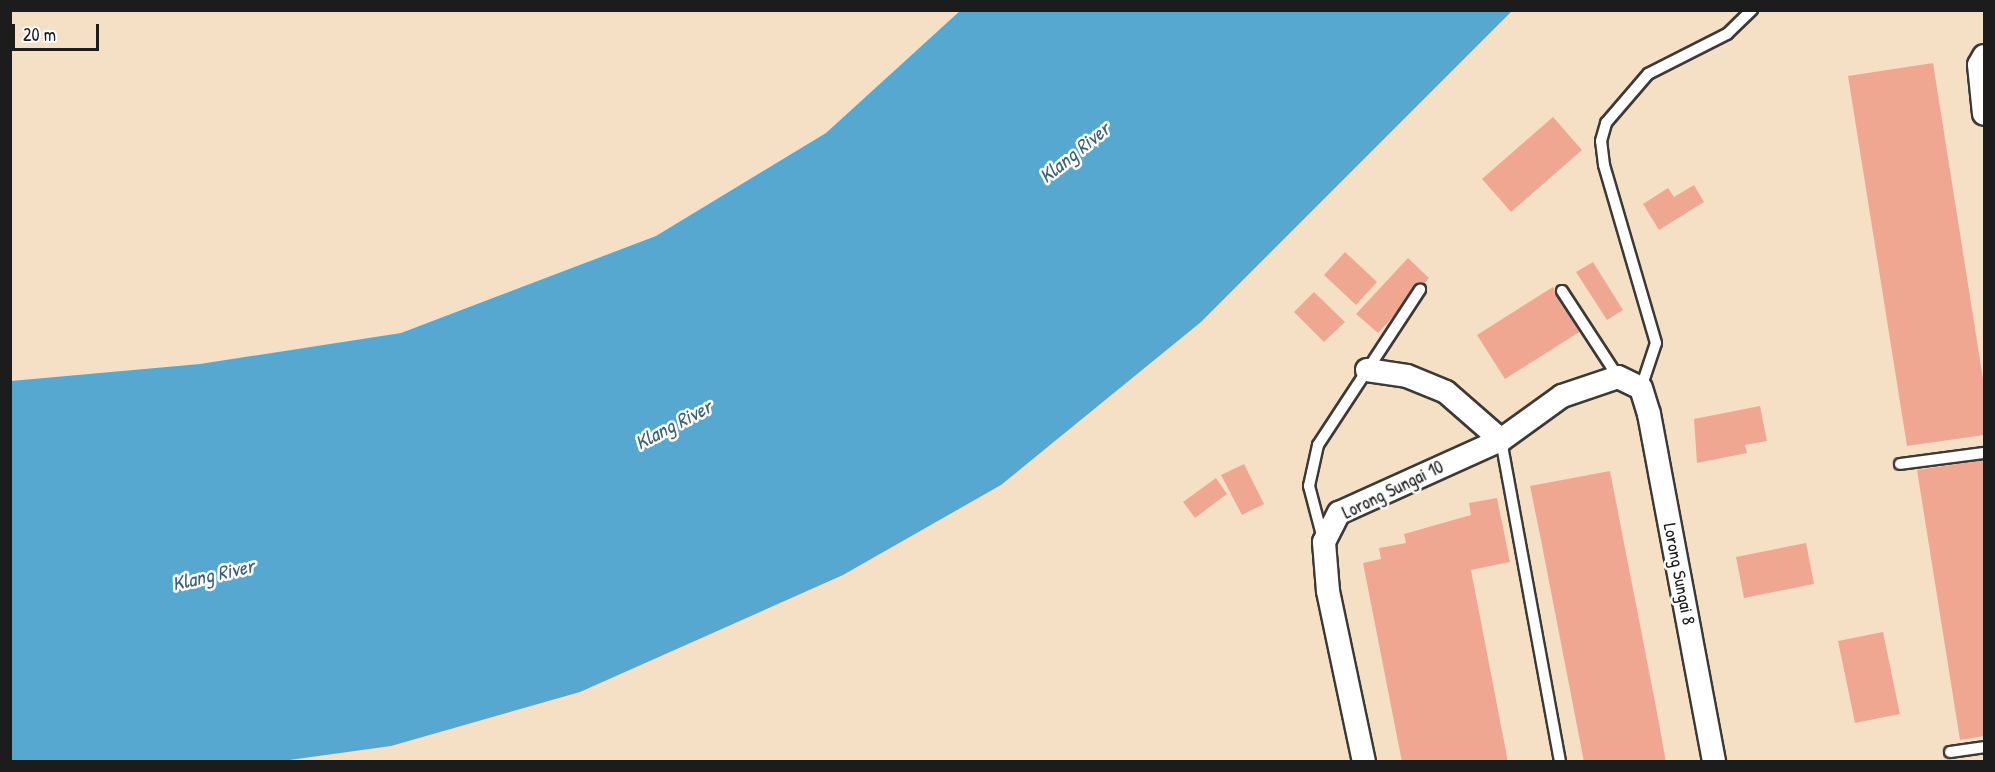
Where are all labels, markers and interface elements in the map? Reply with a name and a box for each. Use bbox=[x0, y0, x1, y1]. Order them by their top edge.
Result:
scale bar bbox=[15, 12, 102, 50]
text: 20 m bbox=[23, 22, 56, 47]
water label: Klang River bbox=[1034, 116, 1114, 188]
water label: Klang River bbox=[631, 394, 715, 454]
street label: Lorong Sungai 10 bbox=[1339, 456, 1447, 524]
street label: Lorong Sungai 8 bbox=[1659, 521, 1699, 627]
water label: Klang River bbox=[170, 553, 256, 595]

